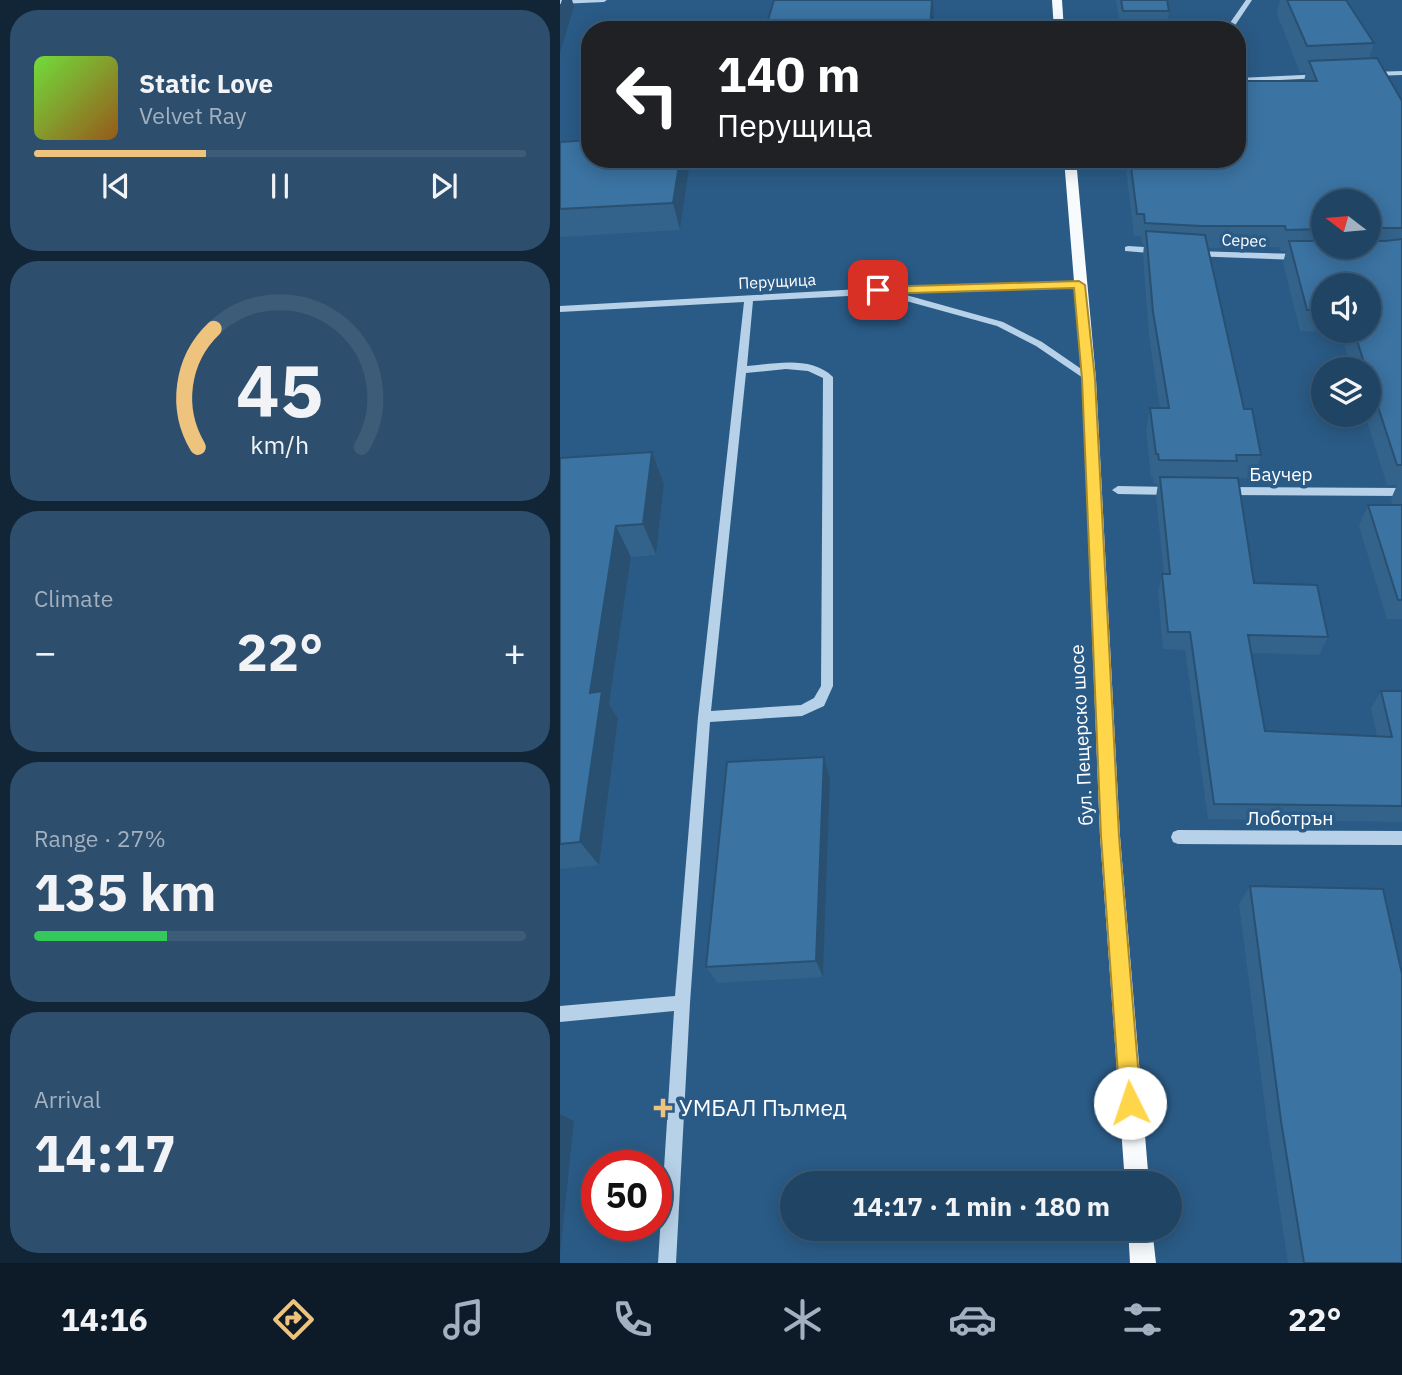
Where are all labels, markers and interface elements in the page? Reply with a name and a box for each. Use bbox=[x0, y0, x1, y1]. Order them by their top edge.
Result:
text: 140 m bbox=[717, 42, 861, 105]
icon: left bbox=[602, 49, 693, 140]
text: Static Love bbox=[139, 66, 273, 100]
text: Velvet Ray bbox=[139, 100, 246, 130]
text: Перущица bbox=[717, 104, 873, 146]
icon: previous bbox=[97, 167, 135, 205]
icon: pause bbox=[261, 167, 299, 205]
icon: next bbox=[425, 167, 463, 205]
north arrow bbox=[1311, 189, 1381, 259]
map controls bbox=[1311, 189, 1381, 427]
street label: Серес bbox=[1221, 229, 1267, 251]
pin bbox=[848, 260, 908, 320]
street label: Перущица bbox=[738, 269, 817, 293]
icon: arrive bbox=[859, 271, 897, 309]
button: sound bbox=[1311, 273, 1381, 343]
text: 45 bbox=[236, 342, 324, 437]
button: layers bbox=[1311, 357, 1381, 427]
text: km/h bbox=[251, 428, 309, 461]
street label: Баучер bbox=[1249, 462, 1313, 486]
text: Climate bbox=[34, 583, 113, 613]
text: 22° bbox=[237, 618, 323, 685]
text: − bbox=[34, 627, 57, 676]
text: + bbox=[503, 627, 526, 676]
street label: бул. Пещерско шосе bbox=[1064, 644, 1098, 826]
street label: Лоботрън bbox=[1247, 806, 1333, 830]
text: Range · 27% bbox=[34, 823, 166, 853]
text: 135 km bbox=[34, 858, 216, 925]
position arrow bbox=[1093, 1066, 1167, 1140]
text: Arrival bbox=[34, 1084, 101, 1114]
place label: УМБАЛ Пълмед bbox=[679, 1092, 847, 1122]
marker: УМБАЛ Пълмед bbox=[653, 1098, 673, 1118]
text: 14:17 bbox=[34, 1119, 176, 1186]
speed limit sign: 50 bbox=[581, 1150, 672, 1241]
text: 14:17 · 1 min · 180 m bbox=[852, 1189, 1110, 1223]
icon: directions bbox=[269, 1295, 318, 1344]
icon: music bbox=[439, 1295, 488, 1344]
icon: phone bbox=[608, 1295, 657, 1344]
icon: climate bbox=[778, 1295, 827, 1344]
icon: car bbox=[948, 1295, 997, 1344]
icon: filters bbox=[1118, 1295, 1167, 1344]
text: 14:16 bbox=[60, 1298, 148, 1340]
text: 22° bbox=[1288, 1298, 1342, 1340]

